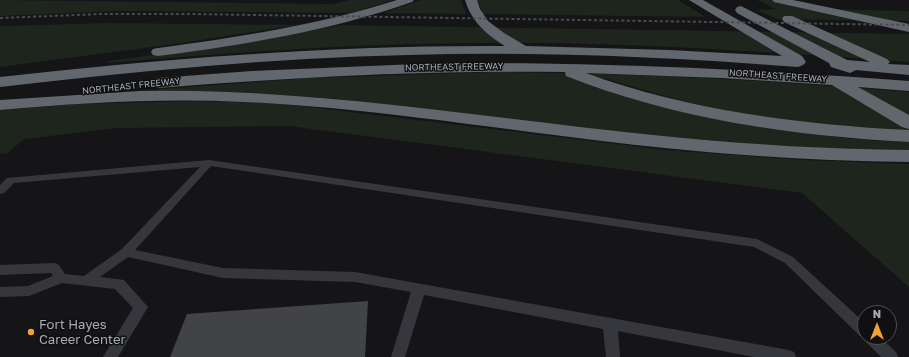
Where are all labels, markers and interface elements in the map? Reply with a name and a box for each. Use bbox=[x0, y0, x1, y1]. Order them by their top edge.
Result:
street label: NORTHEAST FREEWAY bbox=[405, 61, 503, 73]
street label: NORTHEAST FREEWAY bbox=[729, 67, 827, 85]
street label: NORTHEAST FREEWAY bbox=[82, 75, 180, 97]
north arrow bbox=[857, 305, 897, 345]
text: N bbox=[873, 307, 881, 320]
place label: Fort Hayes Career Center bbox=[39, 317, 126, 348]
marker: Fort Hayes Career Center bbox=[26, 327, 36, 337]

